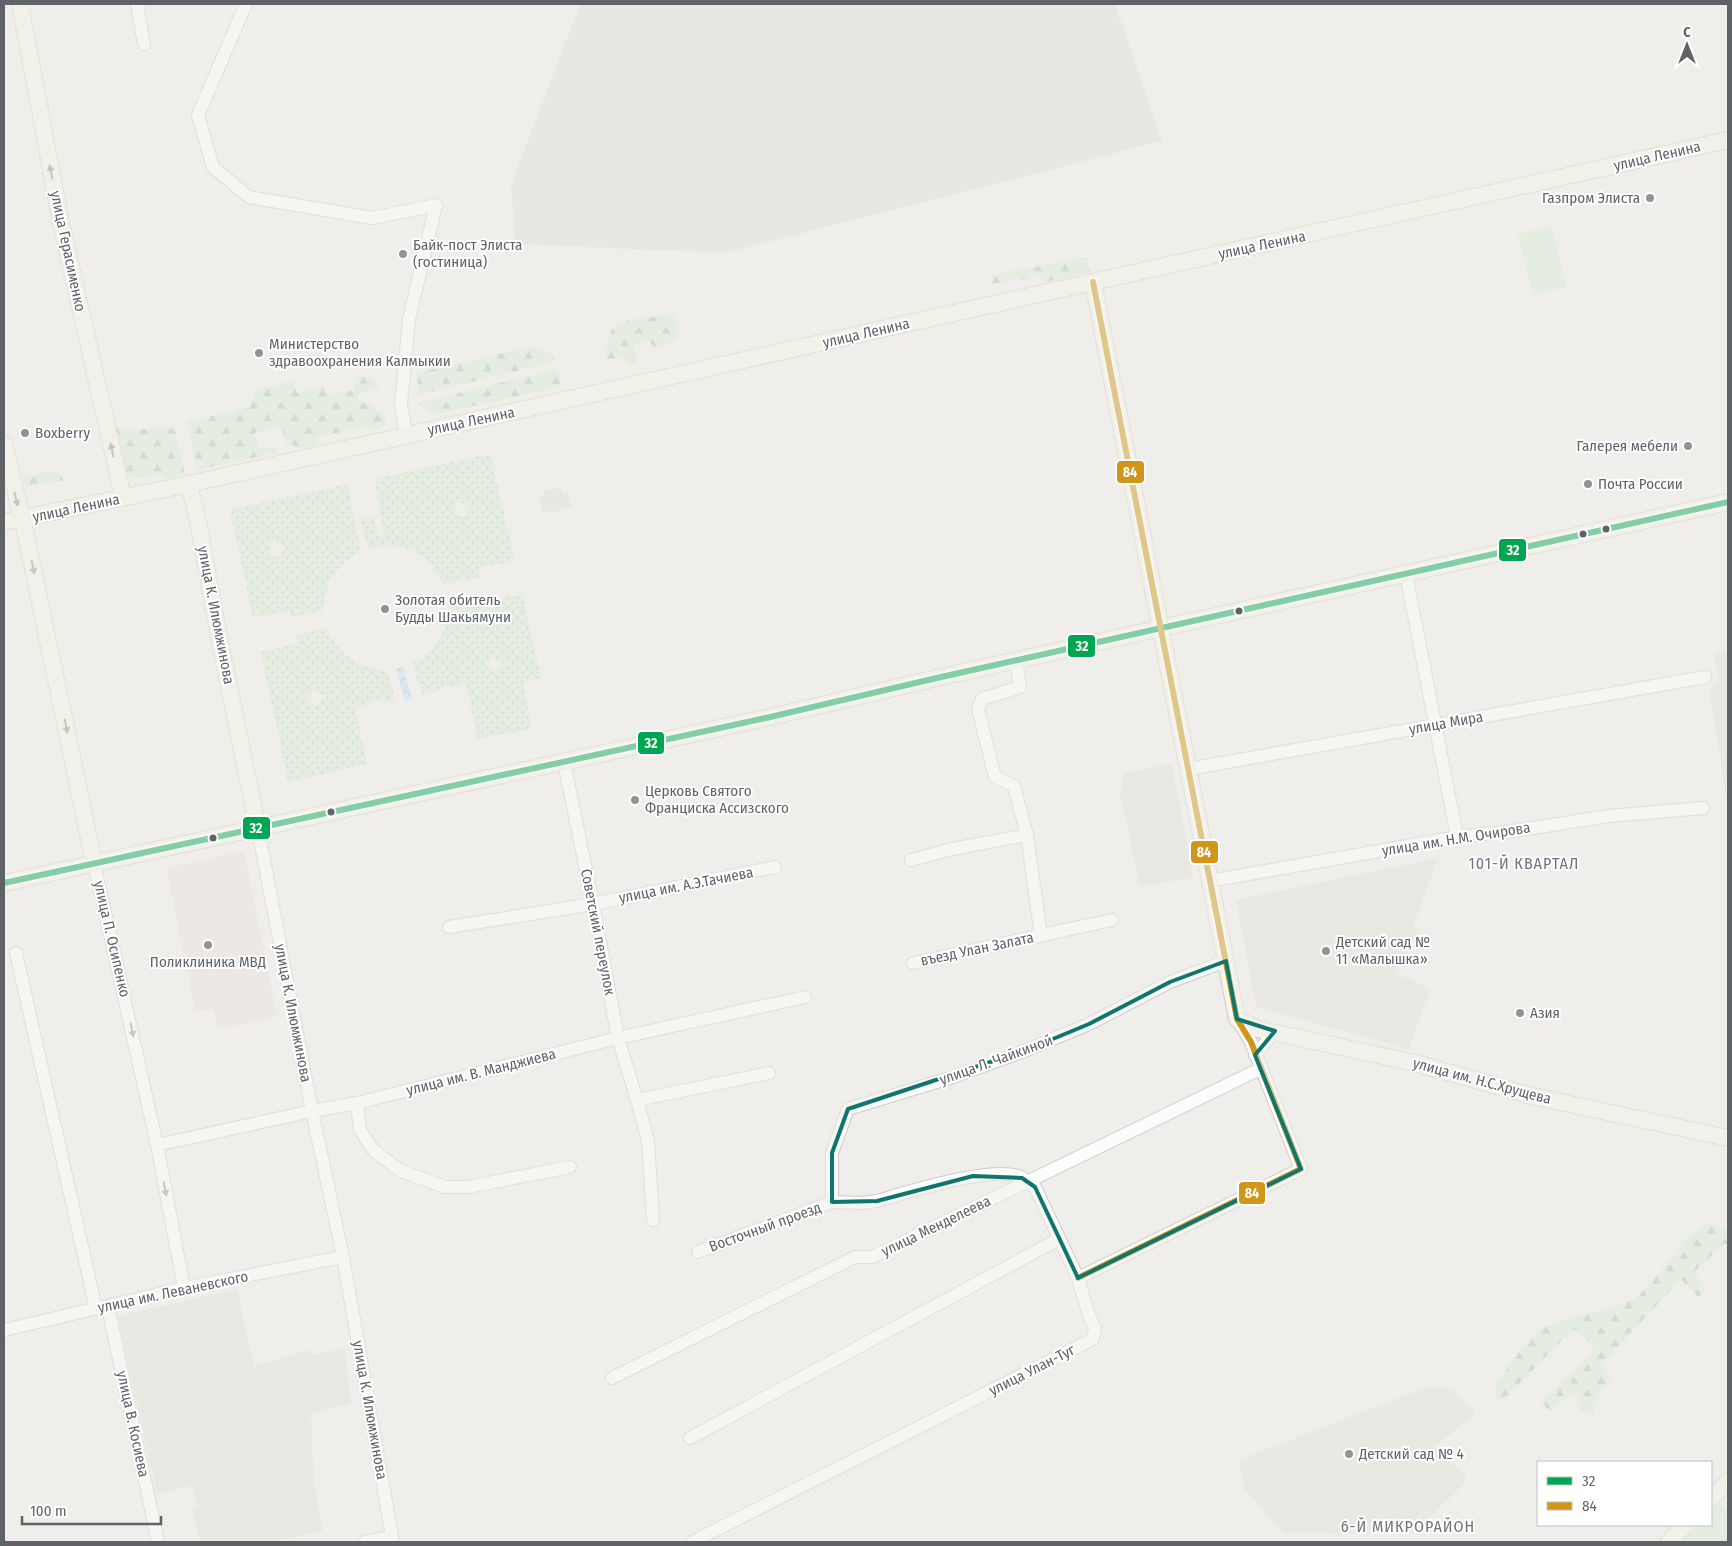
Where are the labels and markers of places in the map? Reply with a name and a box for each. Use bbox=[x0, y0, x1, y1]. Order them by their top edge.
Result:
place label: Газпром Элиста bbox=[1542, 189, 1640, 207]
marker: Газпром Элиста bbox=[1644, 192, 1656, 204]
place label: Байк-пост Элиста (гостиница) bbox=[413, 236, 522, 271]
marker: Байк-пост Элиста (гостиница) bbox=[397, 248, 409, 260]
place label: Министерство здравоохранения Калмыкии bbox=[269, 335, 451, 370]
marker: Министерство здравоохранения Калмыкии bbox=[253, 347, 265, 359]
place label: Boxberry bbox=[35, 424, 90, 442]
marker: Boxberry bbox=[19, 427, 31, 439]
place label: Галерея мебели bbox=[1577, 437, 1678, 455]
marker: Галерея мебели bbox=[1682, 440, 1694, 452]
place label: Почта России bbox=[1598, 475, 1683, 493]
marker: Почта России bbox=[1582, 478, 1594, 490]
unlabelled marker bbox=[1601, 524, 1611, 534]
unlabelled marker bbox=[1578, 529, 1588, 539]
place label: Золотая обитель Будды Шакьямуни bbox=[395, 591, 511, 626]
marker: Золотая обитель Будды Шакьямуни bbox=[379, 603, 391, 615]
unlabelled marker bbox=[1234, 606, 1244, 616]
place label: Церковь Святого Франциска Ассизского bbox=[645, 782, 789, 817]
marker: Церковь Святого Франциска Ассизского bbox=[629, 794, 641, 806]
unlabelled marker bbox=[326, 807, 336, 817]
unlabelled marker bbox=[208, 833, 218, 843]
place label: Детский сад № 11 «Малышка» bbox=[1335, 933, 1430, 968]
marker: Поликлиника МВД bbox=[202, 939, 214, 951]
marker: Детский сад № 11 «Малышка» bbox=[1320, 945, 1332, 957]
place label: Поликлиника МВД bbox=[150, 953, 266, 971]
place label: Азия bbox=[1530, 1004, 1560, 1022]
marker: Азия bbox=[1514, 1007, 1526, 1019]
place label: Детский сад № 4 bbox=[1358, 1445, 1464, 1463]
marker: Детский сад № 4 bbox=[1343, 1448, 1355, 1460]

